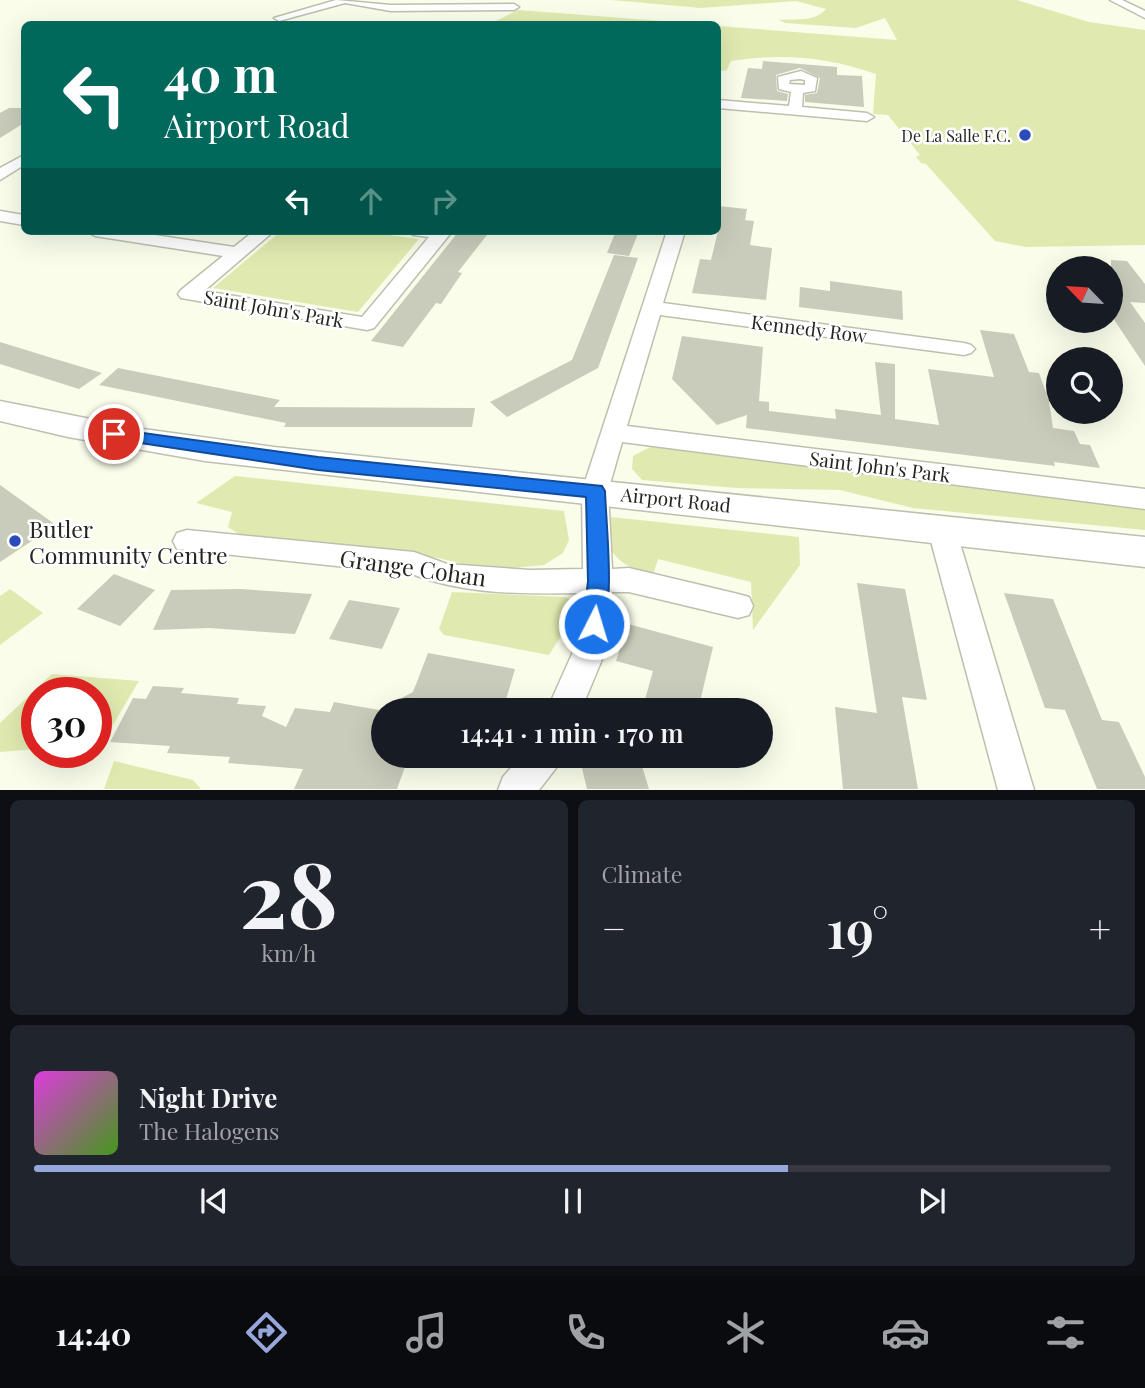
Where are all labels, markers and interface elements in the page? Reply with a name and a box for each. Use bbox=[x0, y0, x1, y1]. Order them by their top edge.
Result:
text: 40 m bbox=[164, 40, 277, 105]
icon: left bbox=[49, 49, 140, 140]
text: Airport Road bbox=[164, 103, 350, 146]
place label: De La Salle F.C. bbox=[901, 125, 1011, 146]
marker: De La Salle F.C. bbox=[1017, 127, 1033, 143]
icon: left bbox=[279, 182, 317, 220]
icon: ahead bbox=[352, 182, 390, 220]
icon: right bbox=[425, 182, 463, 220]
north arrow bbox=[1046, 256, 1124, 332]
map controls bbox=[1046, 256, 1123, 424]
street label: Saint John's Park bbox=[202, 283, 347, 333]
street label: Kennedy Row bbox=[750, 308, 869, 348]
button: search bbox=[1046, 347, 1123, 424]
pin bbox=[84, 404, 144, 464]
icon: arrive bbox=[95, 415, 133, 453]
street label: Saint John's Park bbox=[808, 444, 952, 488]
street label: Airport Road bbox=[619, 480, 732, 518]
place label: Butler Community Centre bbox=[29, 513, 228, 570]
marker: Butler Community Centre bbox=[7, 533, 23, 549]
street label: Grange Cohan bbox=[338, 541, 488, 593]
position arrow bbox=[557, 587, 631, 661]
speed limit sign: 30 bbox=[21, 677, 112, 768]
text: 14:41 · 1 min · 170 m bbox=[460, 715, 684, 750]
text: 28 bbox=[239, 831, 338, 952]
text: Climate bbox=[602, 858, 682, 889]
text: 19° bbox=[826, 893, 889, 962]
text: − bbox=[602, 902, 626, 953]
text: + bbox=[1089, 902, 1111, 953]
text: km/h bbox=[261, 937, 316, 968]
text: Night Drive bbox=[139, 1080, 277, 1115]
text: The Halogens bbox=[139, 1115, 279, 1146]
icon: previous bbox=[195, 1182, 233, 1220]
icon: pause bbox=[554, 1182, 592, 1220]
icon: next bbox=[913, 1182, 951, 1220]
icon: directions bbox=[242, 1308, 291, 1357]
icon: music bbox=[402, 1308, 451, 1357]
icon: phone bbox=[561, 1308, 610, 1357]
icon: climate bbox=[721, 1308, 770, 1357]
icon: car bbox=[881, 1308, 930, 1357]
icon: filters bbox=[1041, 1308, 1090, 1357]
text: 14:40 bbox=[55, 1311, 131, 1354]

